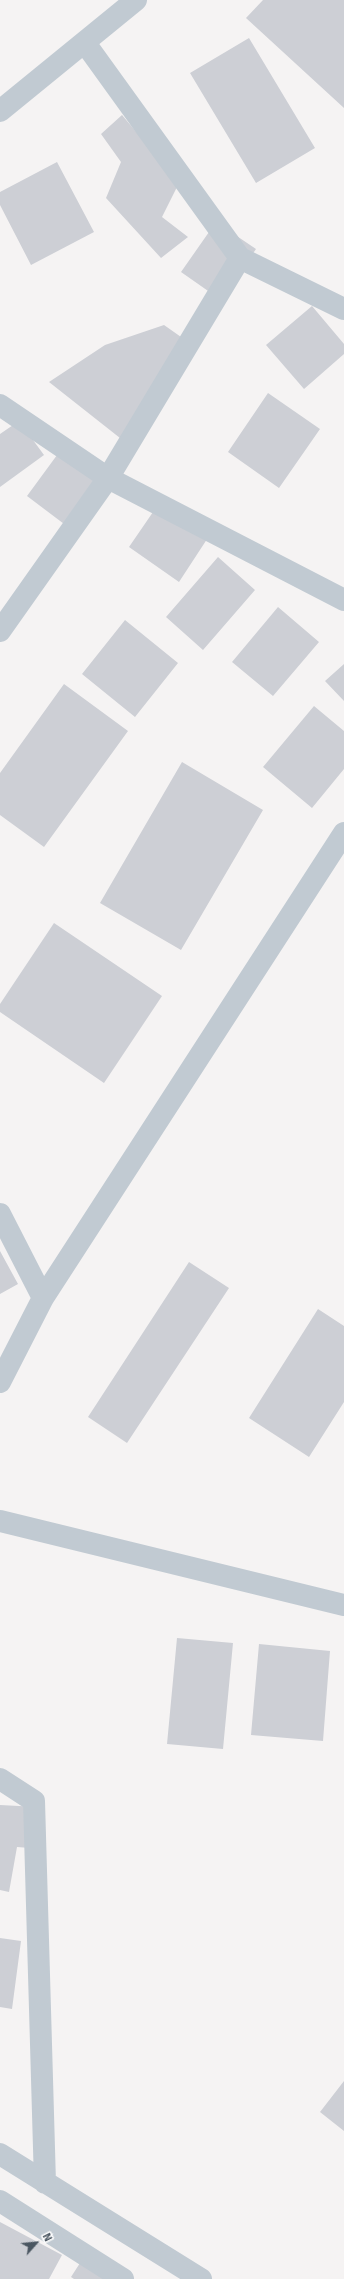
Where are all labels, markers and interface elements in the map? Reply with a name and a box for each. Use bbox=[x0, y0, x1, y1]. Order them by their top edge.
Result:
north arrow bbox=[16, 2223, 56, 2263]
text: N bbox=[40, 2231, 55, 2244]

